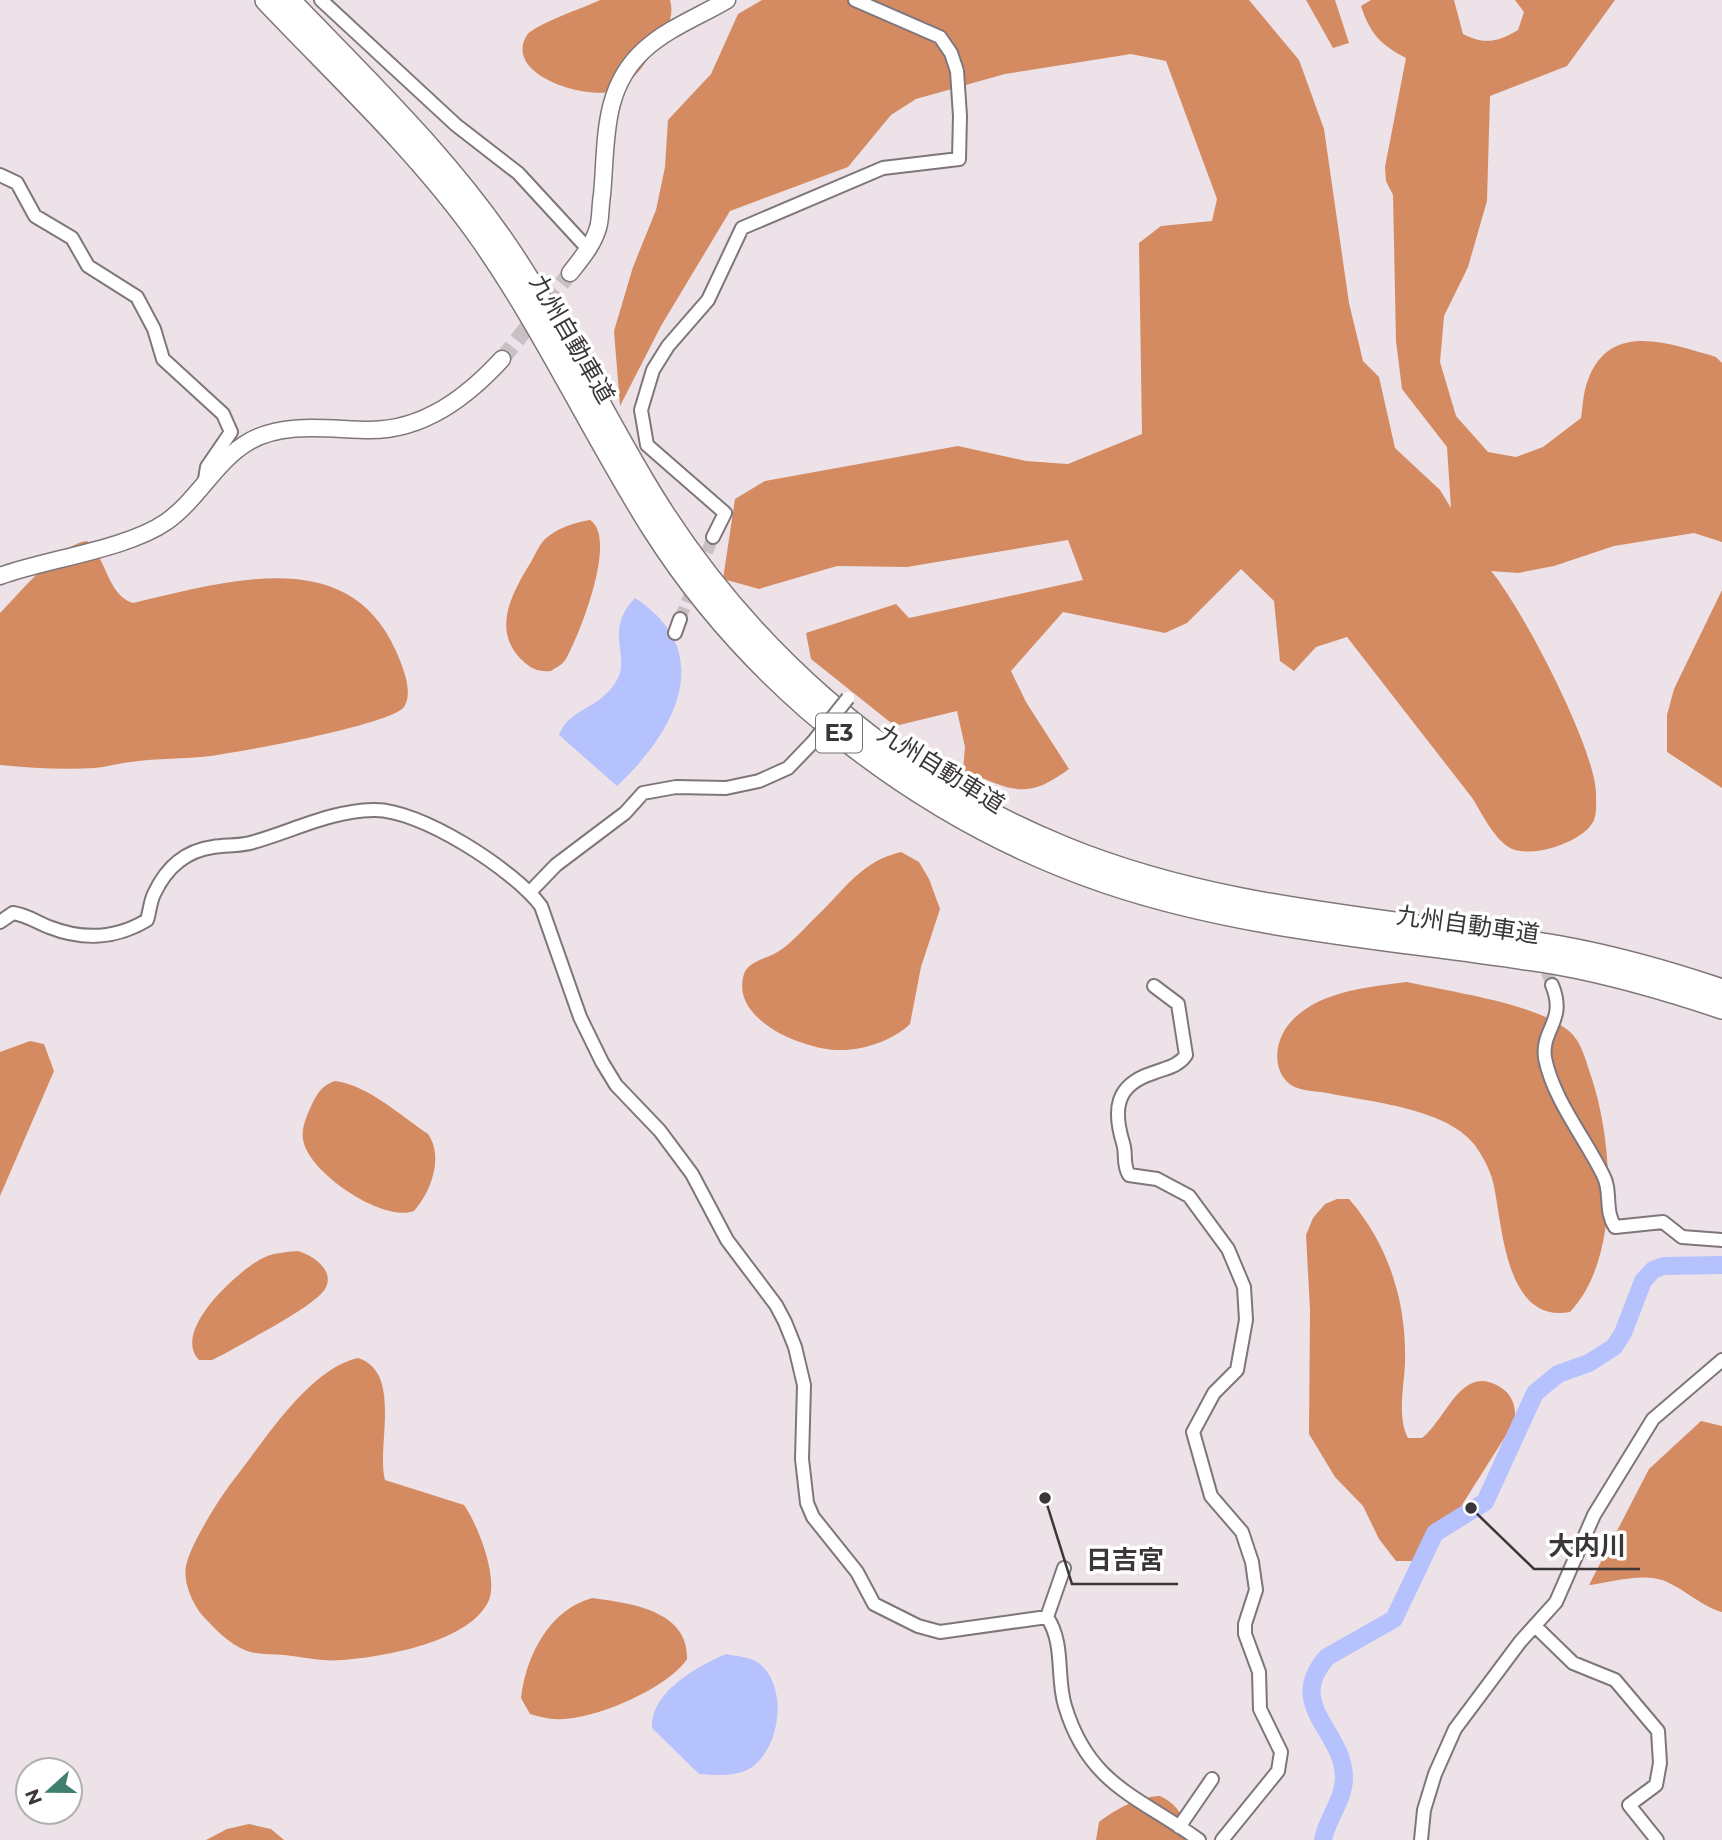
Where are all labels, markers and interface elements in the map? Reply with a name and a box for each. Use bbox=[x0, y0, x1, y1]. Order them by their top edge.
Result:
street label: 九州自動車道 bbox=[524, 269, 621, 408]
road number: E3 bbox=[816, 713, 862, 752]
street label: 九州自動車道 bbox=[873, 718, 1010, 819]
street label: 九州自動車道 bbox=[1395, 900, 1541, 949]
callout: 大内川 bbox=[1534, 1522, 1640, 1569]
text: 大内川 bbox=[1548, 1530, 1626, 1562]
callout: 日吉宮 bbox=[1072, 1537, 1178, 1584]
text: 日吉宮 bbox=[1086, 1544, 1164, 1576]
north arrow bbox=[14, 1756, 84, 1826]
text: N bbox=[20, 1786, 47, 1808]

